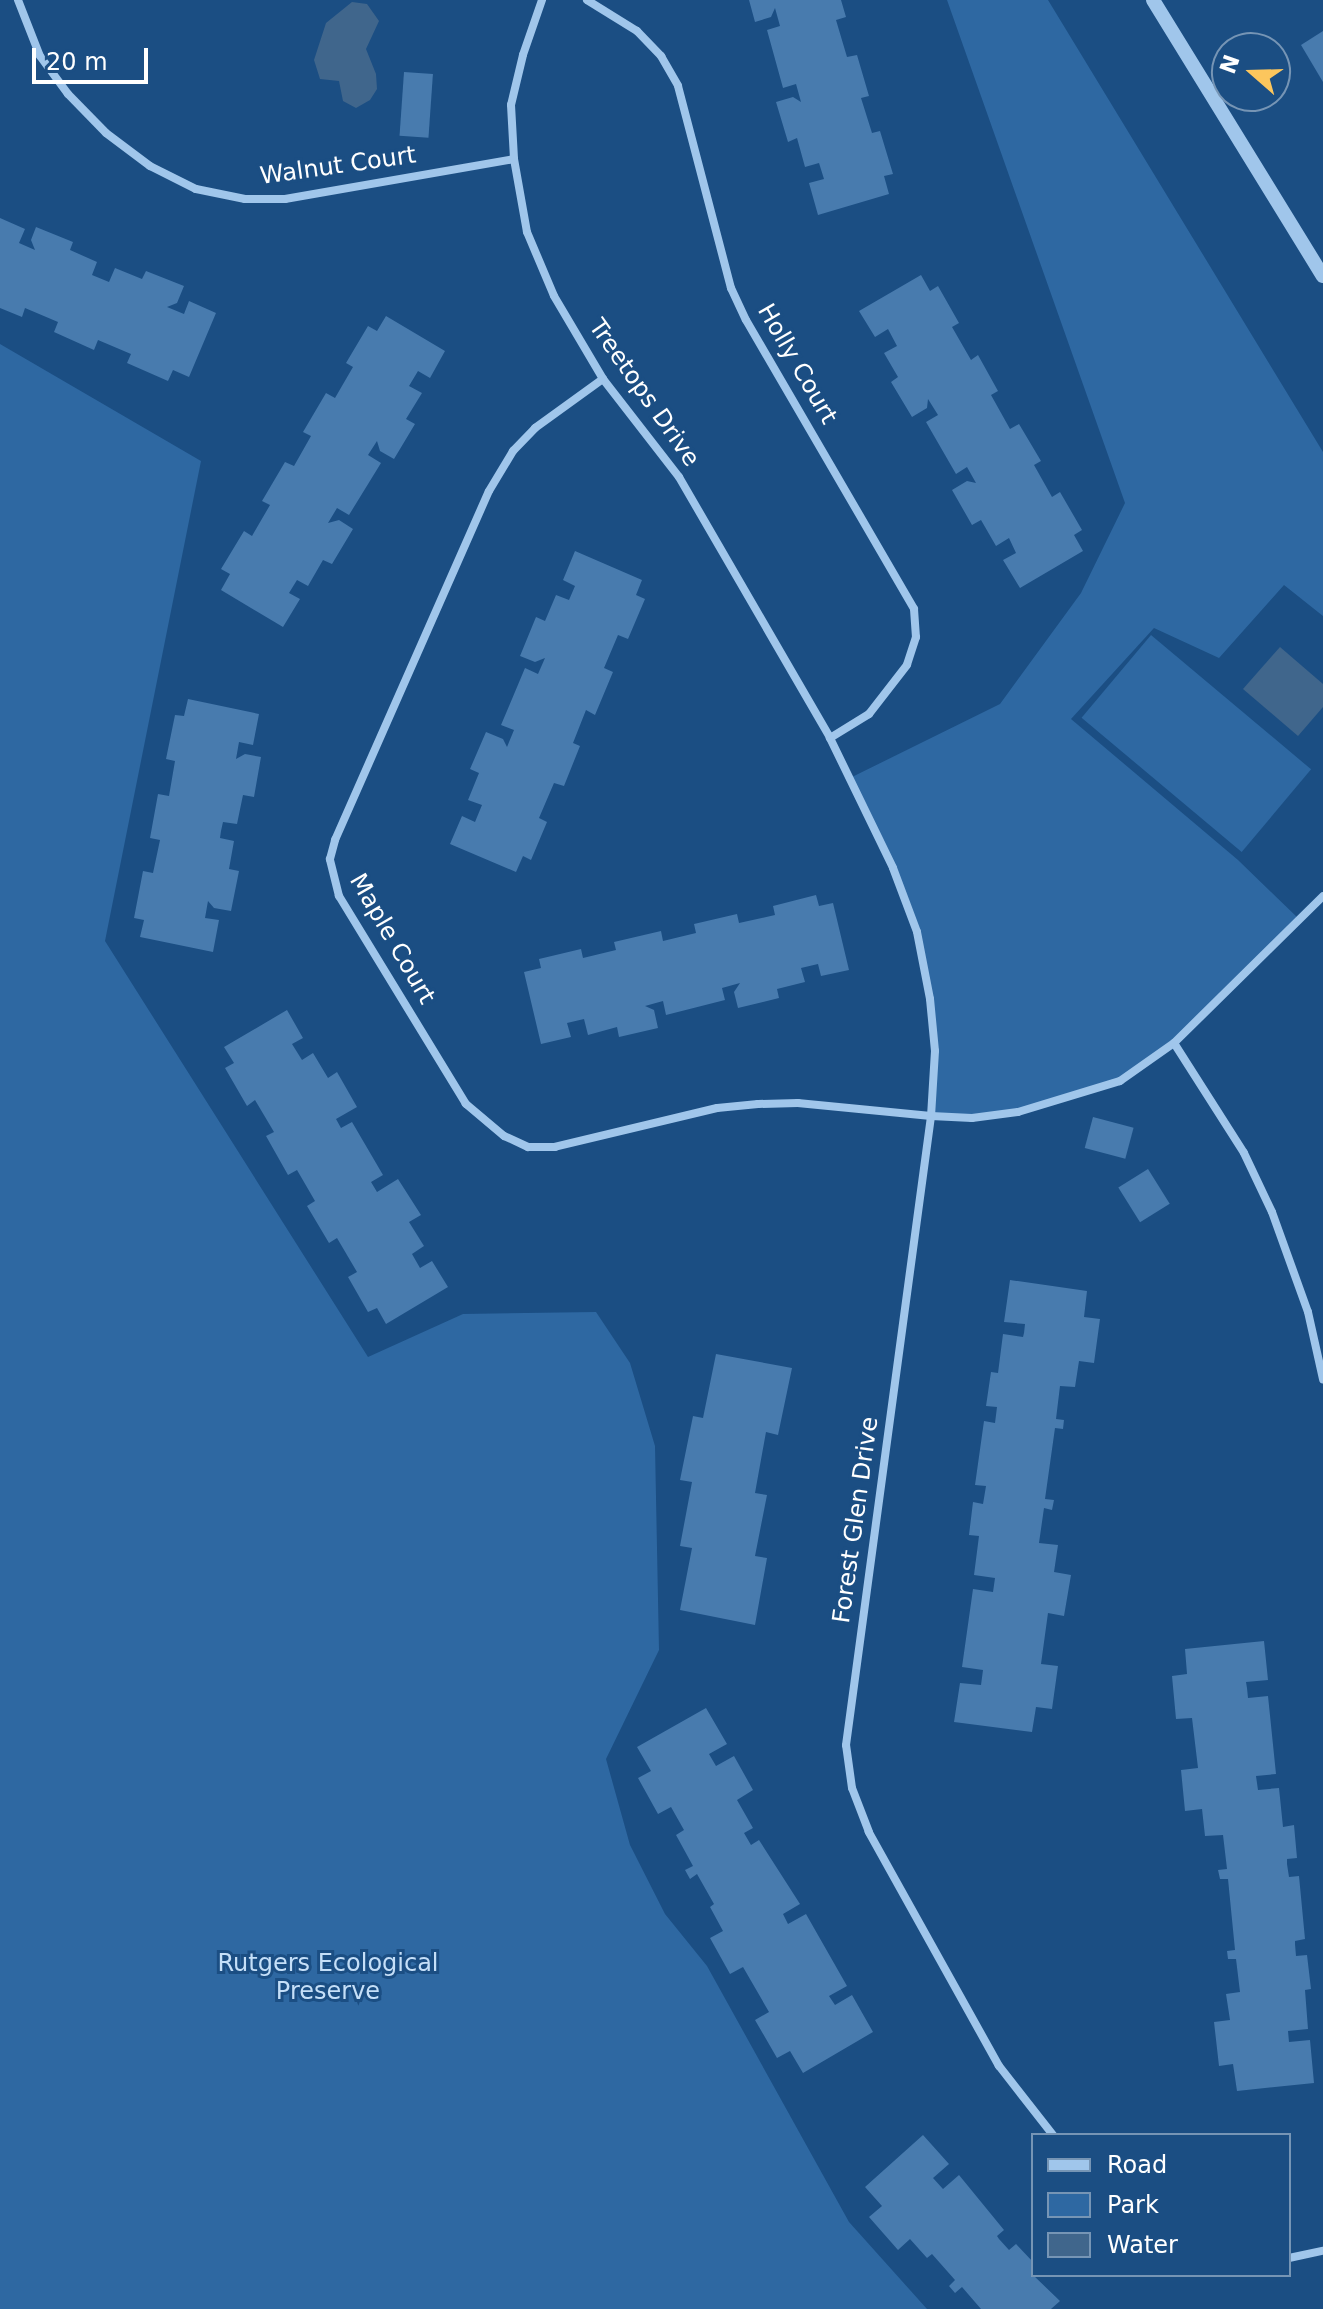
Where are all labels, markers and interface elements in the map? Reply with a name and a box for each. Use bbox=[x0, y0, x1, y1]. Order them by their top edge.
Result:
scale bar bbox=[36, 32, 152, 82]
north arrow bbox=[1211, 32, 1291, 112]
text: 20 m bbox=[46, 48, 108, 76]
text: N bbox=[1215, 51, 1245, 77]
street label: Walnut Court bbox=[258, 141, 418, 191]
street label: Holly Court bbox=[751, 299, 843, 429]
street label: Treetops Drive bbox=[582, 314, 706, 472]
street label: Maple Court bbox=[343, 869, 441, 1009]
street label: Forest Glen Drive bbox=[827, 1415, 885, 1625]
park label: Rutgers Ecological Preserve bbox=[217, 1950, 439, 2006]
legend bbox=[1031, 2133, 1291, 2277]
text: Road bbox=[1107, 2151, 1167, 2179]
text: Park bbox=[1107, 2191, 1159, 2219]
text: Water bbox=[1107, 2231, 1178, 2259]

